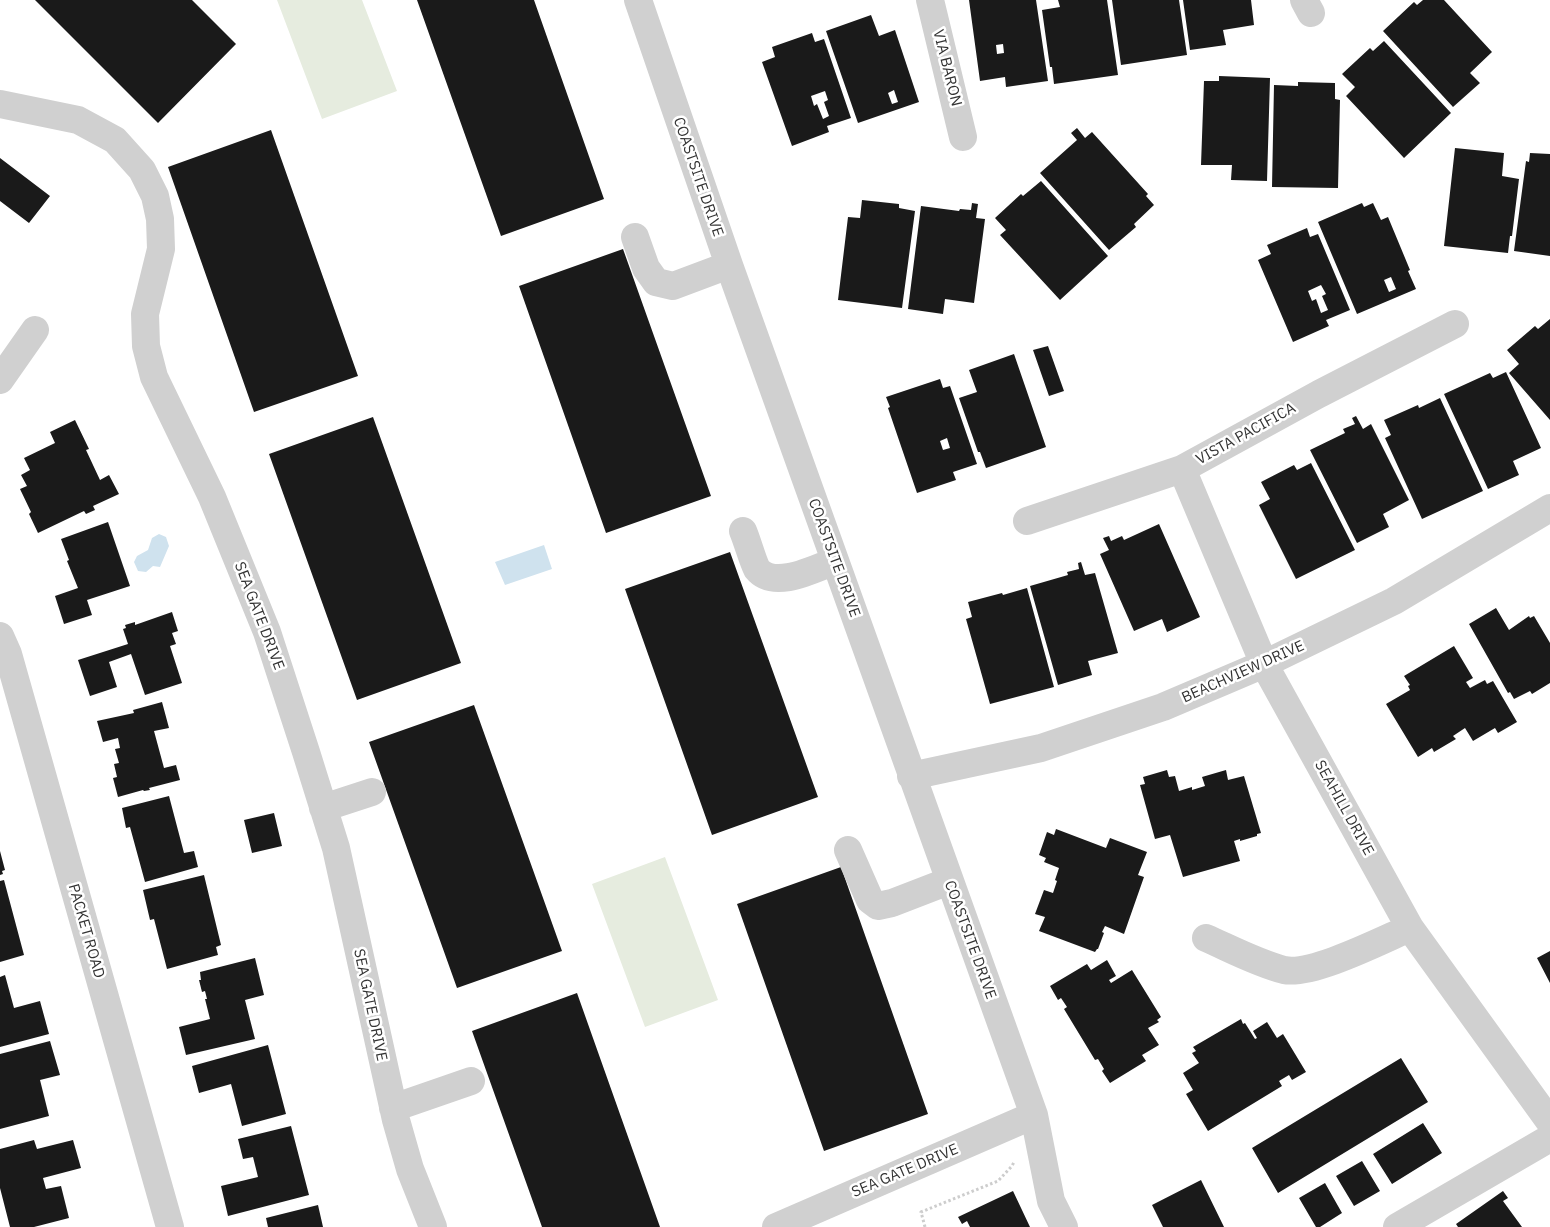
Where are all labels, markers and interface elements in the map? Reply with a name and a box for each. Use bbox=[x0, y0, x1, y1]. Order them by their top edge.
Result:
street label: VIA BARON bbox=[929, 28, 965, 108]
street label: COASTSITE DRIVE bbox=[669, 115, 727, 239]
street label: VISTA PACIFICA bbox=[1193, 399, 1299, 469]
street label: COASTSITE DRIVE bbox=[804, 496, 864, 620]
street label: SEA GATE DRIVE bbox=[230, 560, 288, 672]
street label: BEACHVIEW DRIVE bbox=[1179, 637, 1307, 707]
street label: SEAHILL DRIVE bbox=[1310, 757, 1378, 859]
street label: COASTSITE DRIVE bbox=[940, 878, 1000, 1002]
street label: PACKET ROAD bbox=[64, 882, 108, 980]
street label: SEA GATE DRIVE bbox=[349, 947, 391, 1063]
street label: SEA GATE DRIVE bbox=[849, 1140, 961, 1202]

